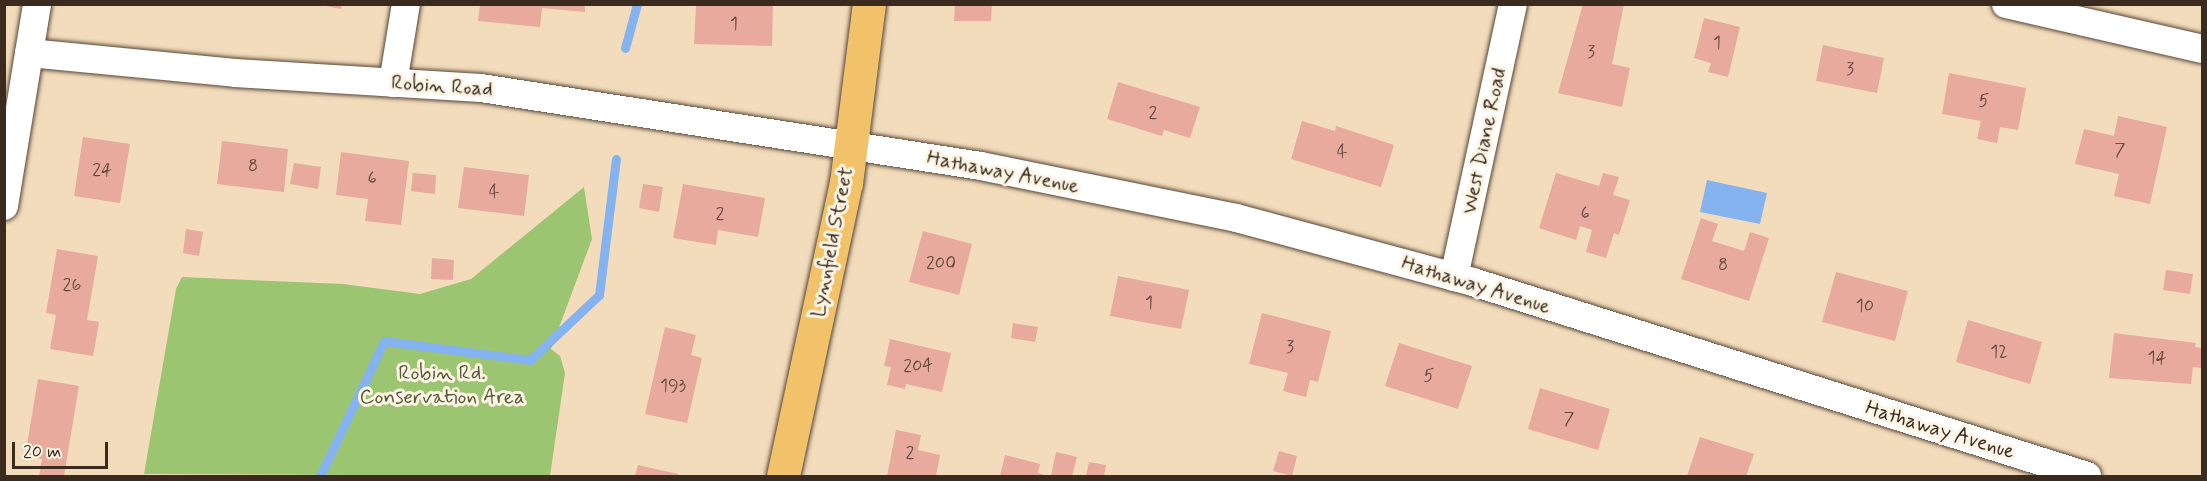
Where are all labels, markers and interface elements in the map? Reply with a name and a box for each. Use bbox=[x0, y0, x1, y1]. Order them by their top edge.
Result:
house number: 1 bbox=[730, 13, 738, 35]
house number: 1 bbox=[1713, 32, 1721, 54]
house number: 3 bbox=[1587, 41, 1595, 63]
house number: 3 bbox=[1846, 58, 1854, 80]
street label: West Diane Road bbox=[1456, 66, 1512, 216]
street label: Robin Road bbox=[390, 70, 494, 102]
house number: 5 bbox=[1979, 90, 1989, 112]
house number: 2 bbox=[1149, 102, 1157, 124]
house number: 7 bbox=[2115, 139, 2125, 161]
house number: 4 bbox=[1337, 141, 1347, 163]
street label: Hathaway Avenue bbox=[922, 144, 1084, 200]
house number: 8 bbox=[248, 155, 258, 177]
house number: 24 bbox=[92, 159, 112, 181]
street label: Lynnfield Street bbox=[805, 165, 859, 319]
house number: 6 bbox=[367, 167, 377, 189]
house number: 4 bbox=[489, 181, 499, 203]
house number: 6 bbox=[1580, 202, 1590, 224]
house number: 2 bbox=[716, 203, 724, 225]
street label: Hathaway Avenue bbox=[1396, 250, 1556, 320]
house number: 200 bbox=[926, 252, 956, 274]
house number: 8 bbox=[1718, 254, 1728, 276]
house number: 26 bbox=[63, 274, 81, 296]
house number: 1 bbox=[1145, 292, 1153, 314]
house number: 10 bbox=[1856, 295, 1874, 317]
house number: 3 bbox=[1286, 336, 1294, 358]
house number: 12 bbox=[1990, 341, 2008, 363]
house number: 14 bbox=[2148, 347, 2166, 369]
house number: 204 bbox=[903, 355, 933, 377]
park label: Robin Rd. Conservation Area bbox=[358, 360, 526, 410]
house number: 5 bbox=[1424, 365, 1434, 387]
house number: 193 bbox=[660, 375, 686, 397]
street label: Hathaway Avenue bbox=[1860, 395, 2020, 465]
house number: 7 bbox=[1564, 408, 1574, 430]
scale bar bbox=[15, 430, 111, 468]
text: 20 m bbox=[23, 440, 61, 464]
house number: 2 bbox=[906, 442, 914, 464]

